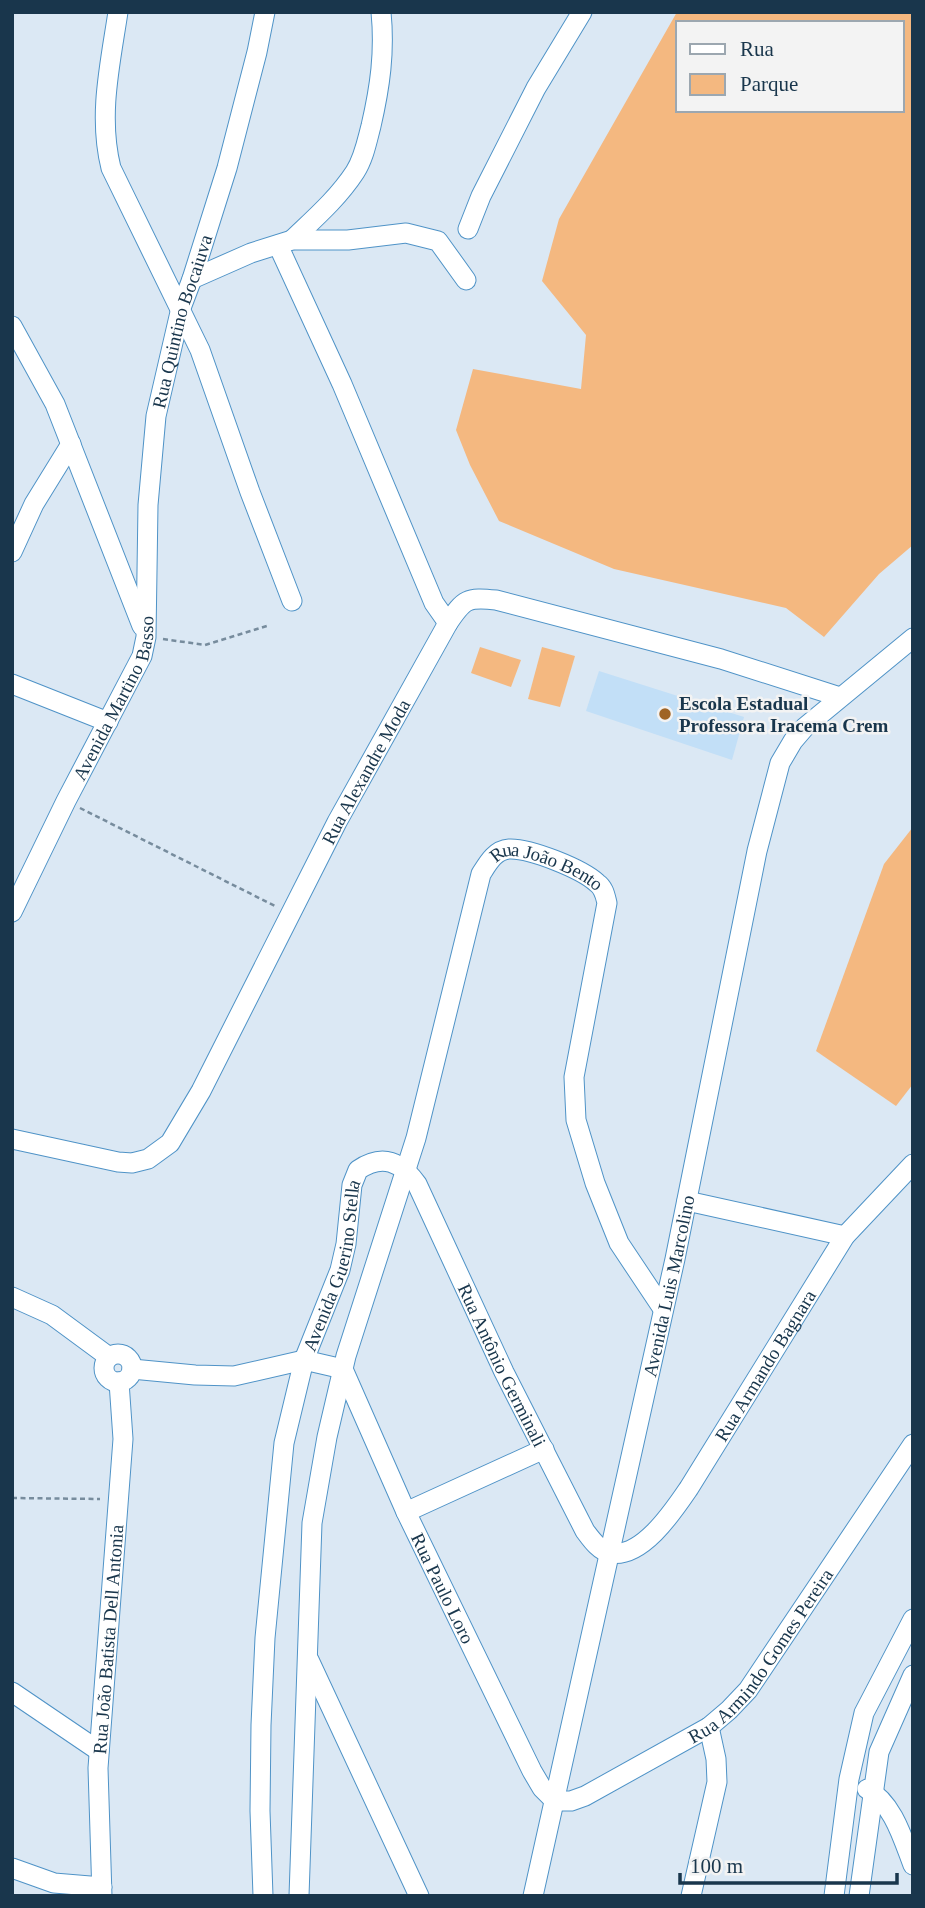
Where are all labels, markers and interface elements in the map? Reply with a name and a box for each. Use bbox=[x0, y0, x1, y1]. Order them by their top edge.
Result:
legend bbox=[676, 21, 904, 112]
text: Rua bbox=[740, 37, 775, 61]
text: Parque bbox=[740, 72, 798, 96]
street label: Rua Quintino Bocaiuva bbox=[148, 232, 216, 410]
street label: Avenida Martino Basso bbox=[68, 616, 157, 784]
place label: Escola Estadual Professora Iracema Crem bbox=[679, 693, 888, 736]
street label: Rua Alexandre Moda bbox=[317, 695, 414, 848]
marker: Escola Estadual Professora Iracema Crem bbox=[657, 706, 673, 722]
street label: Rua João Bento bbox=[485, 838, 607, 894]
street label: Avenida Guerino Stella bbox=[298, 1175, 364, 1354]
street label: Avenida Luis Marcolino bbox=[639, 1193, 698, 1379]
street label: Rua Antônio Germinali bbox=[454, 1280, 551, 1450]
street label: Rua Armando Bagnara bbox=[710, 1285, 820, 1445]
street label: Rua João Batista Dell Antonia bbox=[89, 1523, 127, 1755]
street label: Rua Paulo Loro bbox=[407, 1529, 479, 1647]
street label: Rua Armindo Gomes Pereira bbox=[684, 1564, 837, 1747]
scale bar bbox=[680, 1842, 897, 1886]
text: 100 m bbox=[690, 1854, 743, 1878]

